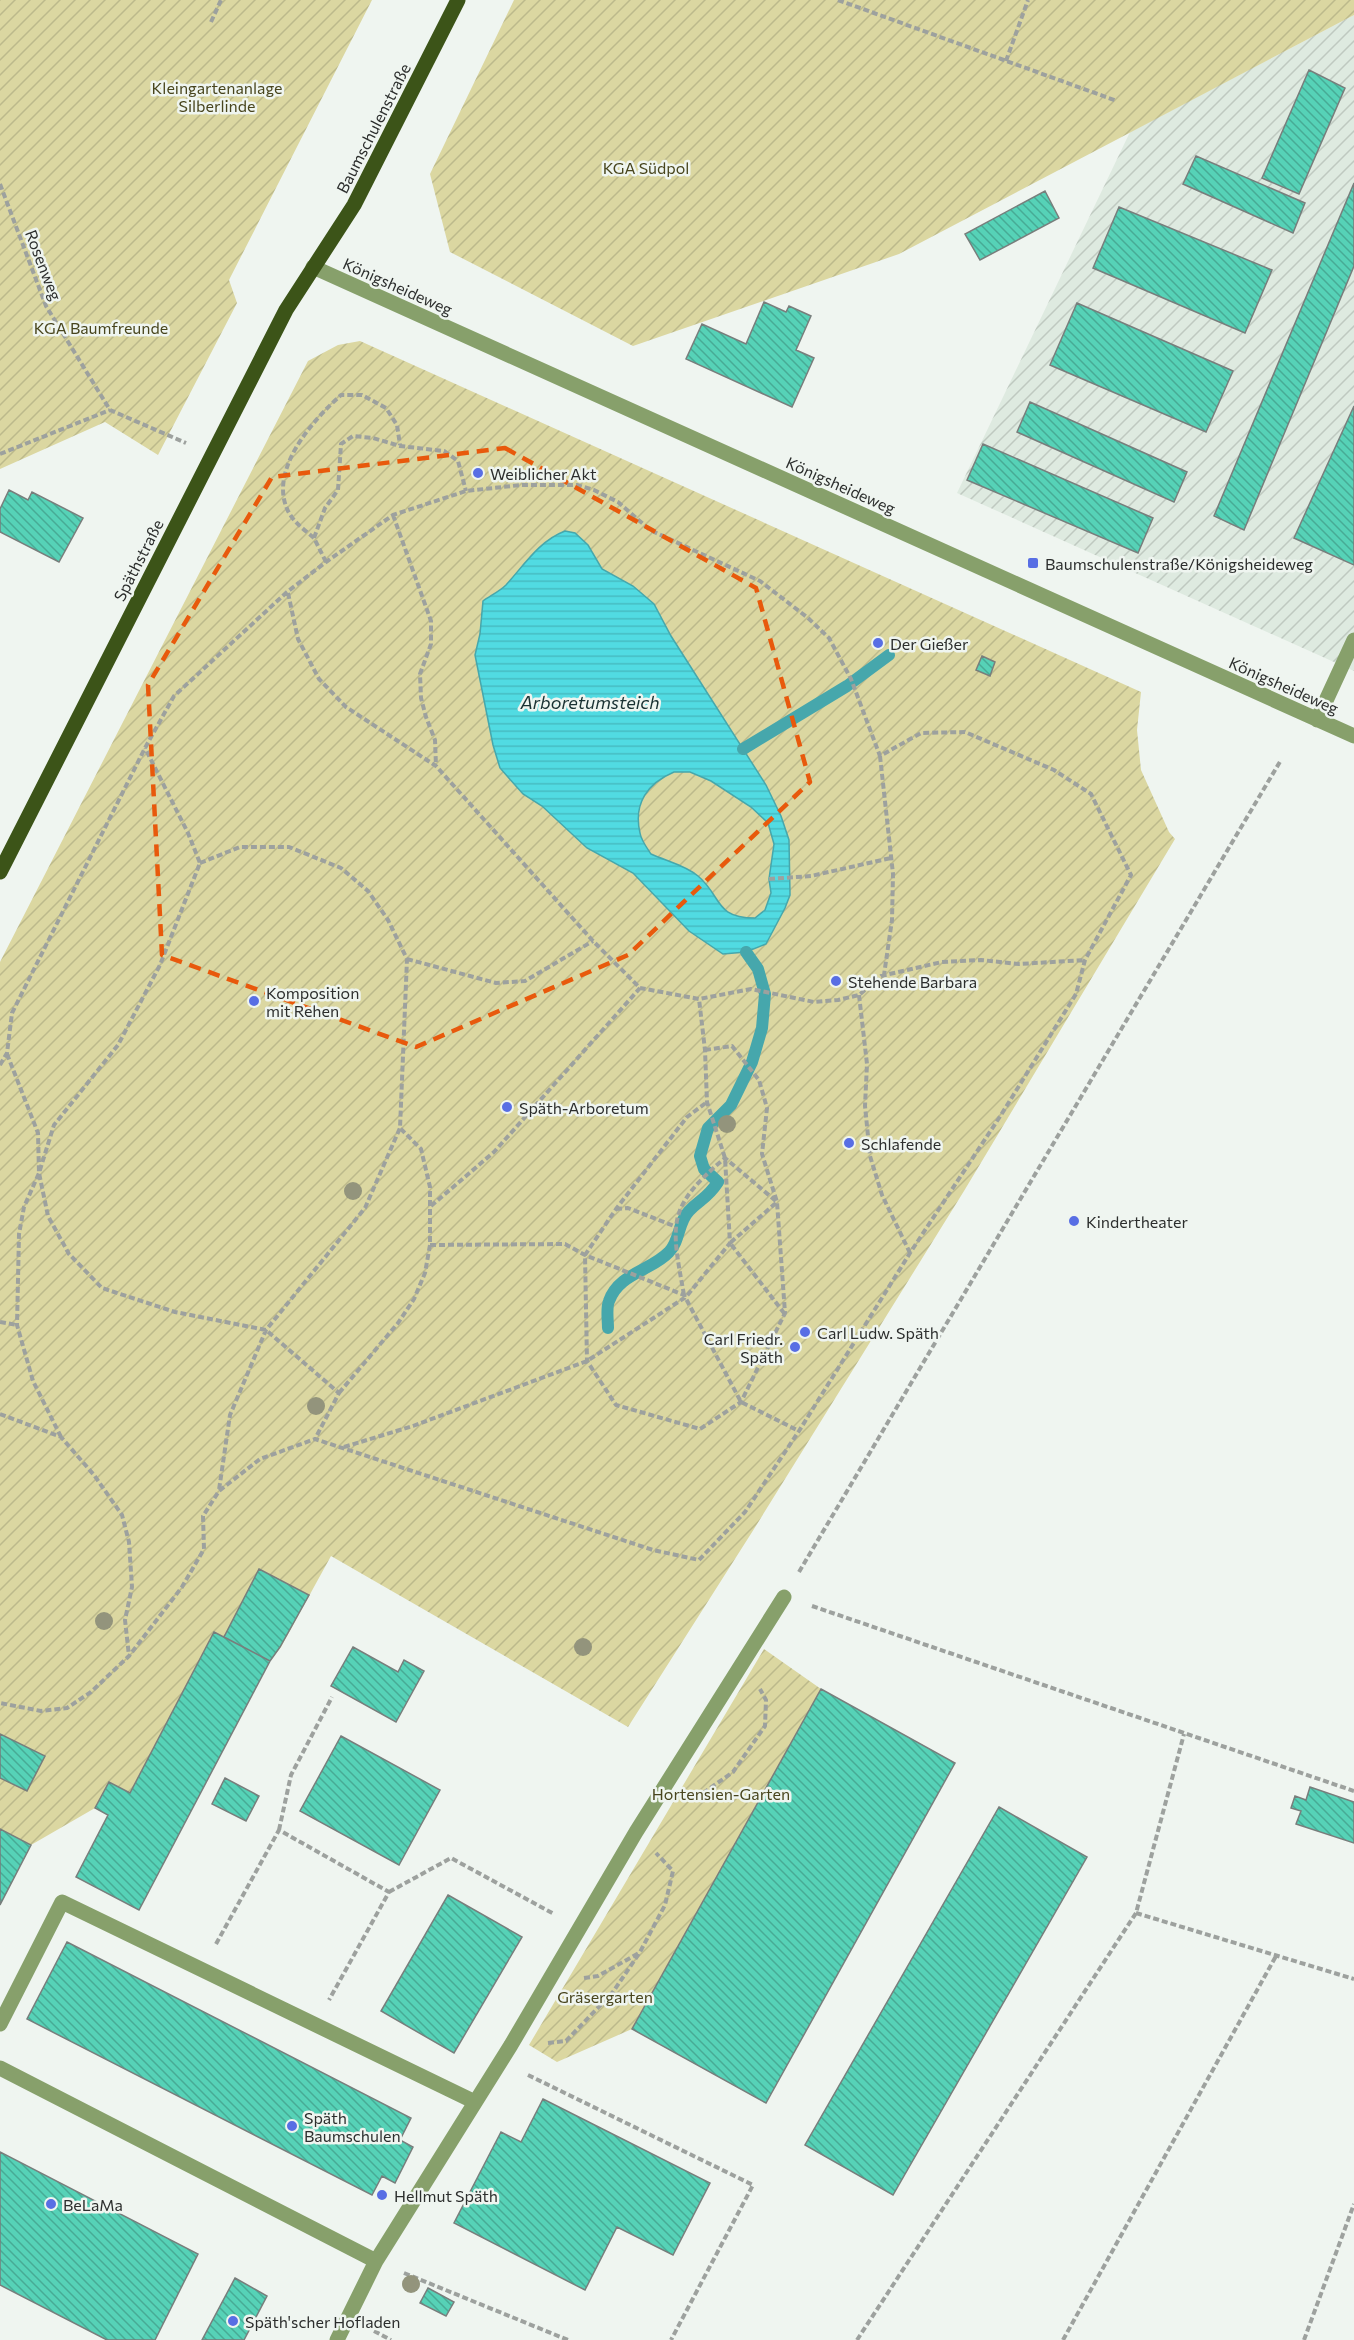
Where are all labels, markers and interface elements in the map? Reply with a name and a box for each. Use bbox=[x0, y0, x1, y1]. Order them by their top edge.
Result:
street label: Baumschulenstraße bbox=[332, 60, 414, 196]
park label: Kleingartenanlage Silberlinde bbox=[152, 78, 282, 115]
park label: KGA Südpol bbox=[603, 158, 689, 177]
street label: Rosenweg bbox=[22, 227, 66, 303]
street label: Königsheideweg bbox=[340, 253, 456, 319]
park label: KGA Baumfreunde bbox=[34, 318, 168, 337]
street label: Königsheideweg bbox=[783, 452, 899, 518]
place label: Weiblicher Akt bbox=[490, 464, 597, 483]
marker: Weiblicher Akt bbox=[471, 466, 485, 480]
street label: Späthstraße bbox=[109, 516, 167, 604]
place label: Baumschulenstraße/Königsheideweg bbox=[1045, 554, 1313, 573]
marker: Baumschulenstraße/Königsheideweg bbox=[1026, 556, 1040, 570]
place label: Der Gießer bbox=[890, 634, 969, 653]
marker: Der Gießer bbox=[871, 636, 885, 650]
street label: Königsheideweg bbox=[1226, 652, 1342, 718]
water label: Arboretumsteich bbox=[519, 691, 660, 713]
place label: Stehende Barbara bbox=[848, 972, 977, 991]
marker: Stehende Barbara bbox=[829, 974, 843, 988]
place label: Komposition mit Rehen bbox=[266, 983, 359, 1020]
marker: Komposition mit Rehen bbox=[247, 994, 261, 1008]
place label: Späth-Arboretum bbox=[519, 1098, 649, 1117]
marker: Späth-Arboretum bbox=[500, 1100, 514, 1114]
place label: Schlafende bbox=[861, 1134, 941, 1153]
marker: Schlafende bbox=[842, 1136, 856, 1150]
place label: Kindertheater bbox=[1086, 1212, 1189, 1231]
marker: Kindertheater bbox=[1067, 1214, 1081, 1228]
place label: Carl Ludw. Späth bbox=[817, 1323, 939, 1342]
marker: Carl Ludw. Späth bbox=[798, 1325, 812, 1339]
place label: Carl Friedr. Späth bbox=[704, 1329, 783, 1366]
marker: Carl Friedr. Späth bbox=[788, 1340, 802, 1354]
park label: Hortensien-Garten bbox=[652, 1784, 790, 1803]
park label: Gräsergarten bbox=[557, 1987, 653, 2006]
place label: Späth Baumschulen bbox=[304, 2108, 401, 2145]
marker: Späth Baumschulen bbox=[285, 2119, 299, 2133]
place label: Hellmut Späth bbox=[394, 2186, 498, 2205]
marker: Hellmut Späth bbox=[375, 2188, 389, 2202]
place label: BeLaMa bbox=[63, 2195, 123, 2214]
marker: BeLaMa bbox=[44, 2197, 58, 2211]
place label: Späth'scher Hofladen bbox=[245, 2312, 400, 2331]
marker: Späth'scher Hofladen bbox=[226, 2314, 240, 2328]

